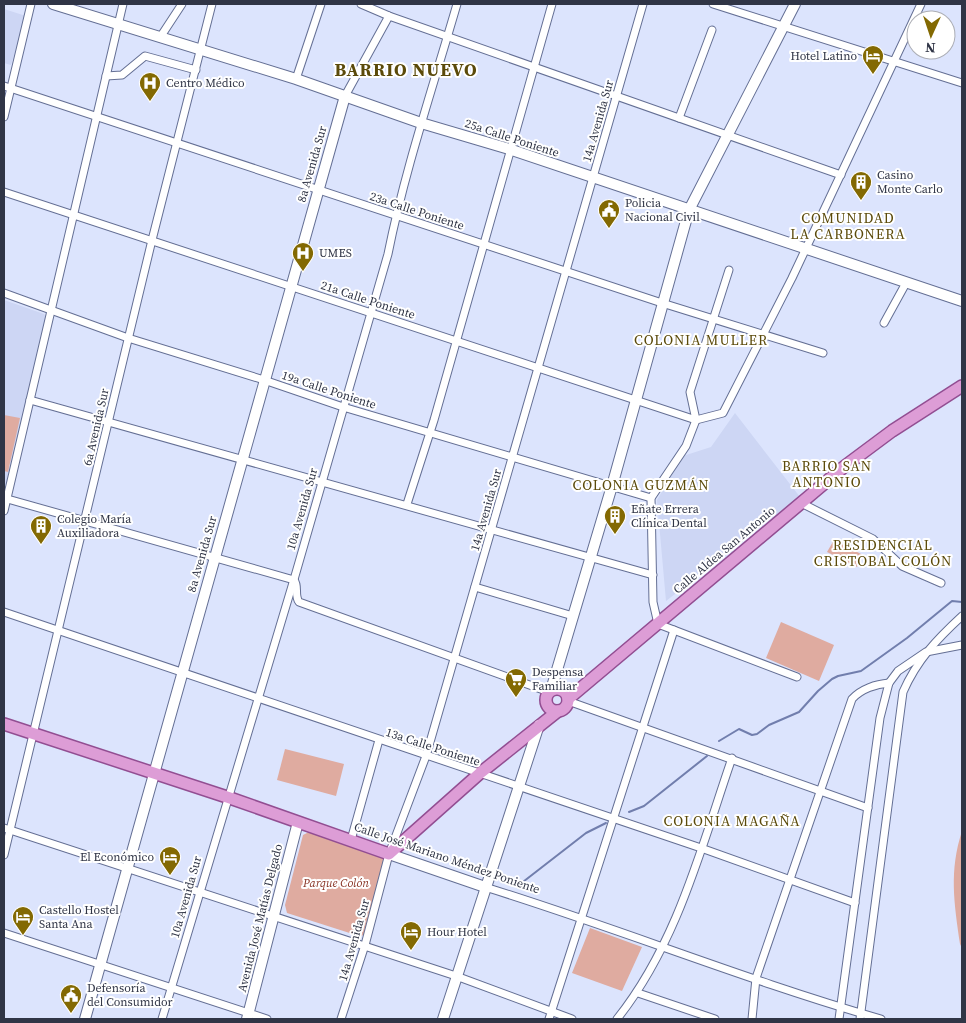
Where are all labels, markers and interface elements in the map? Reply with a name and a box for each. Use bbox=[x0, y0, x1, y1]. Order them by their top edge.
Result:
north arrow bbox=[906, 10, 956, 60]
text: N bbox=[925, 38, 936, 58]
hotel icon: Hotel Latino bbox=[861, 44, 885, 75]
place label: Hotel Latino bbox=[790, 48, 857, 64]
district label: BARRIO NUEVO bbox=[334, 57, 478, 82]
hospital icon: Centro Médico bbox=[138, 71, 162, 102]
place label: Centro Médico bbox=[166, 75, 245, 91]
street label: 14a Avenida Sur bbox=[579, 78, 617, 164]
street label: 25a Calle Poniente bbox=[463, 115, 561, 161]
street label: 8a Avenida Sur bbox=[293, 124, 331, 204]
place label: Casino Monte Carlo bbox=[877, 167, 943, 197]
building icon: Casino Monte Carlo bbox=[849, 170, 873, 201]
street label: 23a Calle Poniente bbox=[368, 188, 466, 234]
place label: Policia Nacional Civil bbox=[625, 195, 700, 225]
public building icon: Policia Nacional Civil bbox=[597, 198, 621, 229]
district label: COMUNIDAD LA CARBONERA bbox=[790, 208, 906, 244]
hospital icon: UMES bbox=[291, 241, 315, 272]
place label: UMES bbox=[319, 245, 352, 261]
street label: 21a Calle Poniente bbox=[319, 277, 417, 323]
district label: COLONIA MULLER bbox=[634, 330, 768, 350]
street label: 19a Calle Poniente bbox=[280, 367, 378, 413]
street label: 6a Avenida Sur bbox=[79, 387, 113, 467]
district label: BARRIO SAN ANTONIO bbox=[782, 456, 872, 492]
street label: 10a Avenida Sur bbox=[283, 466, 321, 552]
street label: 14a Avenida Sur bbox=[467, 467, 505, 553]
district label: COLONIA GUZMÁN bbox=[572, 475, 710, 495]
place label: Eñate Errera Clínica Dental bbox=[631, 501, 707, 531]
street label: Calle Aldea San Antonio bbox=[670, 502, 779, 597]
building icon: Eñate Errera Clínica Dental bbox=[603, 504, 627, 535]
place label: Colegio María Auxiliadora bbox=[57, 511, 132, 541]
building icon: Colegio María Auxiliadora bbox=[29, 514, 53, 545]
street label: 8a Avenida Sur bbox=[183, 514, 221, 594]
district label: RESIDENCIAL CRISTOBAL COLÓN bbox=[814, 535, 952, 571]
place label: Despensa Familiar bbox=[532, 664, 584, 694]
supermarket icon: Despensa Familiar bbox=[504, 667, 528, 698]
street label: 13a Calle Poniente bbox=[384, 724, 482, 770]
district label: COLONIA MAGAÑA bbox=[664, 811, 800, 831]
street label: Calle José Mariano Méndez Poniente bbox=[352, 819, 542, 897]
street label: Avenida José Matías Delgado bbox=[234, 842, 286, 994]
hotel icon: El Económico bbox=[158, 845, 182, 876]
place label: El Económico bbox=[80, 849, 154, 865]
street label: 10a Avenida Sur bbox=[167, 854, 205, 940]
park label: Parque Colón bbox=[302, 875, 369, 891]
street label: 14a Avenida Sur bbox=[335, 897, 373, 983]
place label: Castello Hostel Santa Ana bbox=[39, 902, 119, 932]
hotel icon: Castello Hostel Santa Ana bbox=[11, 905, 35, 936]
hotel icon: Hour Hotel bbox=[399, 920, 423, 951]
place label: Hour Hotel bbox=[427, 924, 487, 940]
place label: Defensoría del Consumidor bbox=[87, 980, 173, 1010]
public building icon: Defensoría del Consumidor bbox=[59, 983, 83, 1014]

